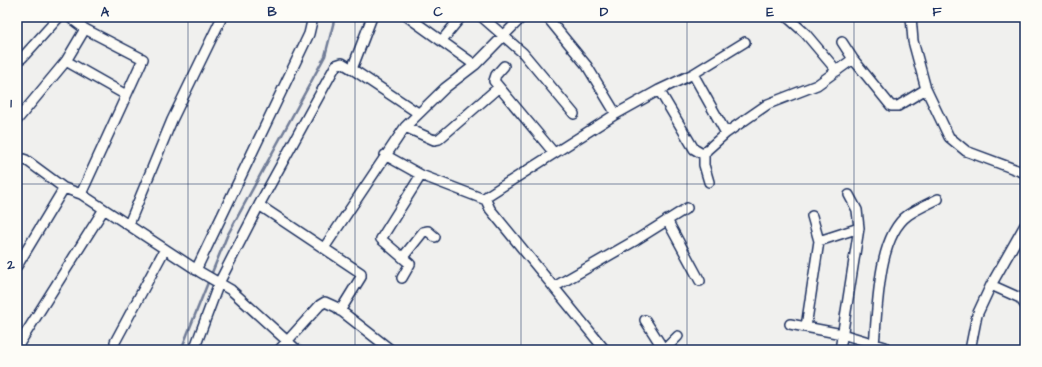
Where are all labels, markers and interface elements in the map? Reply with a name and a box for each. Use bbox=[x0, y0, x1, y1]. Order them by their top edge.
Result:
text: A bbox=[101, 3, 110, 21]
text: B bbox=[267, 3, 277, 21]
text: C bbox=[433, 3, 443, 21]
text: D bbox=[600, 3, 609, 21]
text: E bbox=[766, 3, 774, 21]
text: F bbox=[932, 3, 942, 21]
text: 1 bbox=[10, 94, 12, 112]
text: 2 bbox=[6, 256, 15, 274]

